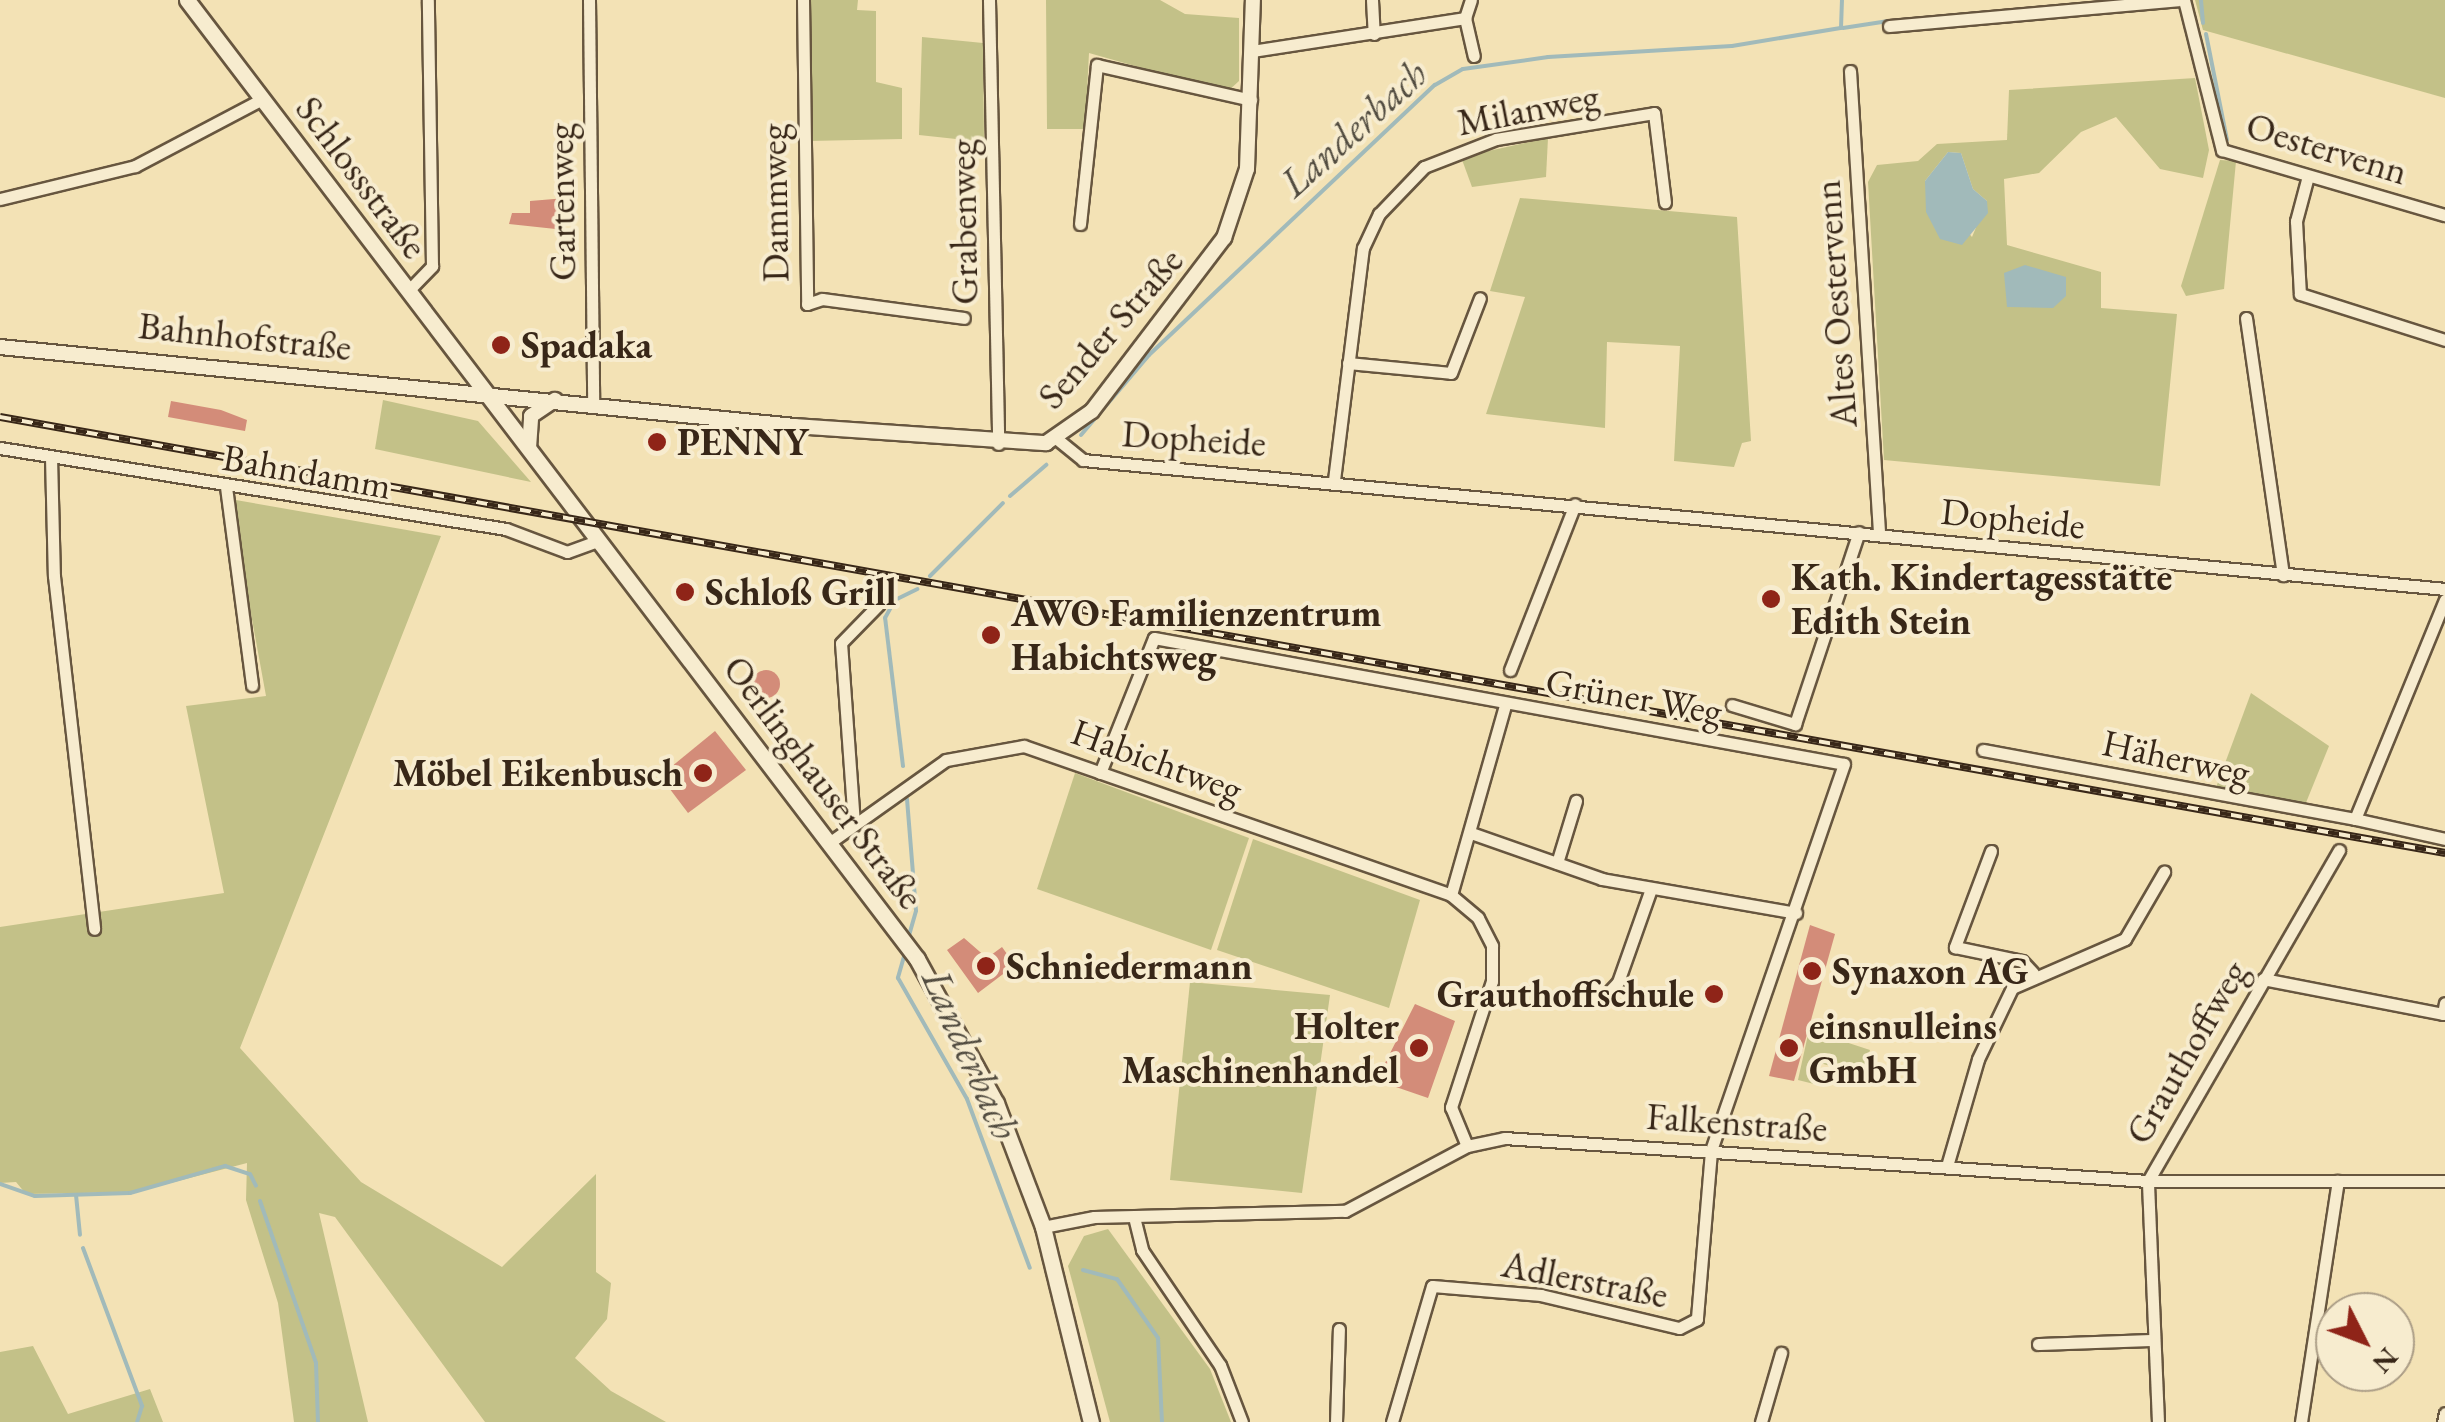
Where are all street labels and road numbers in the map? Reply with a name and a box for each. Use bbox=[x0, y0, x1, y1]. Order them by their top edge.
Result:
street label: Milanweg bbox=[1453, 73, 1603, 145]
street label: Schlossstraße bbox=[286, 87, 438, 267]
street label: Oestervenn bbox=[2241, 102, 2413, 194]
street label: Gartenweg bbox=[537, 123, 585, 281]
street label: Dammweg bbox=[750, 123, 798, 283]
street label: Grabenweg bbox=[939, 139, 987, 305]
street label: Altes Oestervenn bbox=[1804, 179, 1866, 429]
street label: Sender Straße bbox=[1028, 238, 1192, 418]
street label: Bahnhofstraße bbox=[136, 302, 354, 370]
street label: Dopheide bbox=[1120, 410, 1268, 466]
street label: Bahndamm bbox=[219, 434, 395, 508]
street label: Dopheide bbox=[1939, 488, 2087, 548]
street label: Oerlinghauser Straße bbox=[714, 646, 934, 918]
street label: Grüner Weg bbox=[1542, 658, 1726, 734]
street label: Habichtweg bbox=[1065, 708, 1249, 812]
street label: Häherweg bbox=[2098, 719, 2254, 795]
street label: Grauthoffweg bbox=[2115, 952, 2257, 1152]
street label: Falkenstraße bbox=[1645, 1093, 1829, 1151]
street label: Adlerstraße bbox=[1498, 1241, 1672, 1317]

